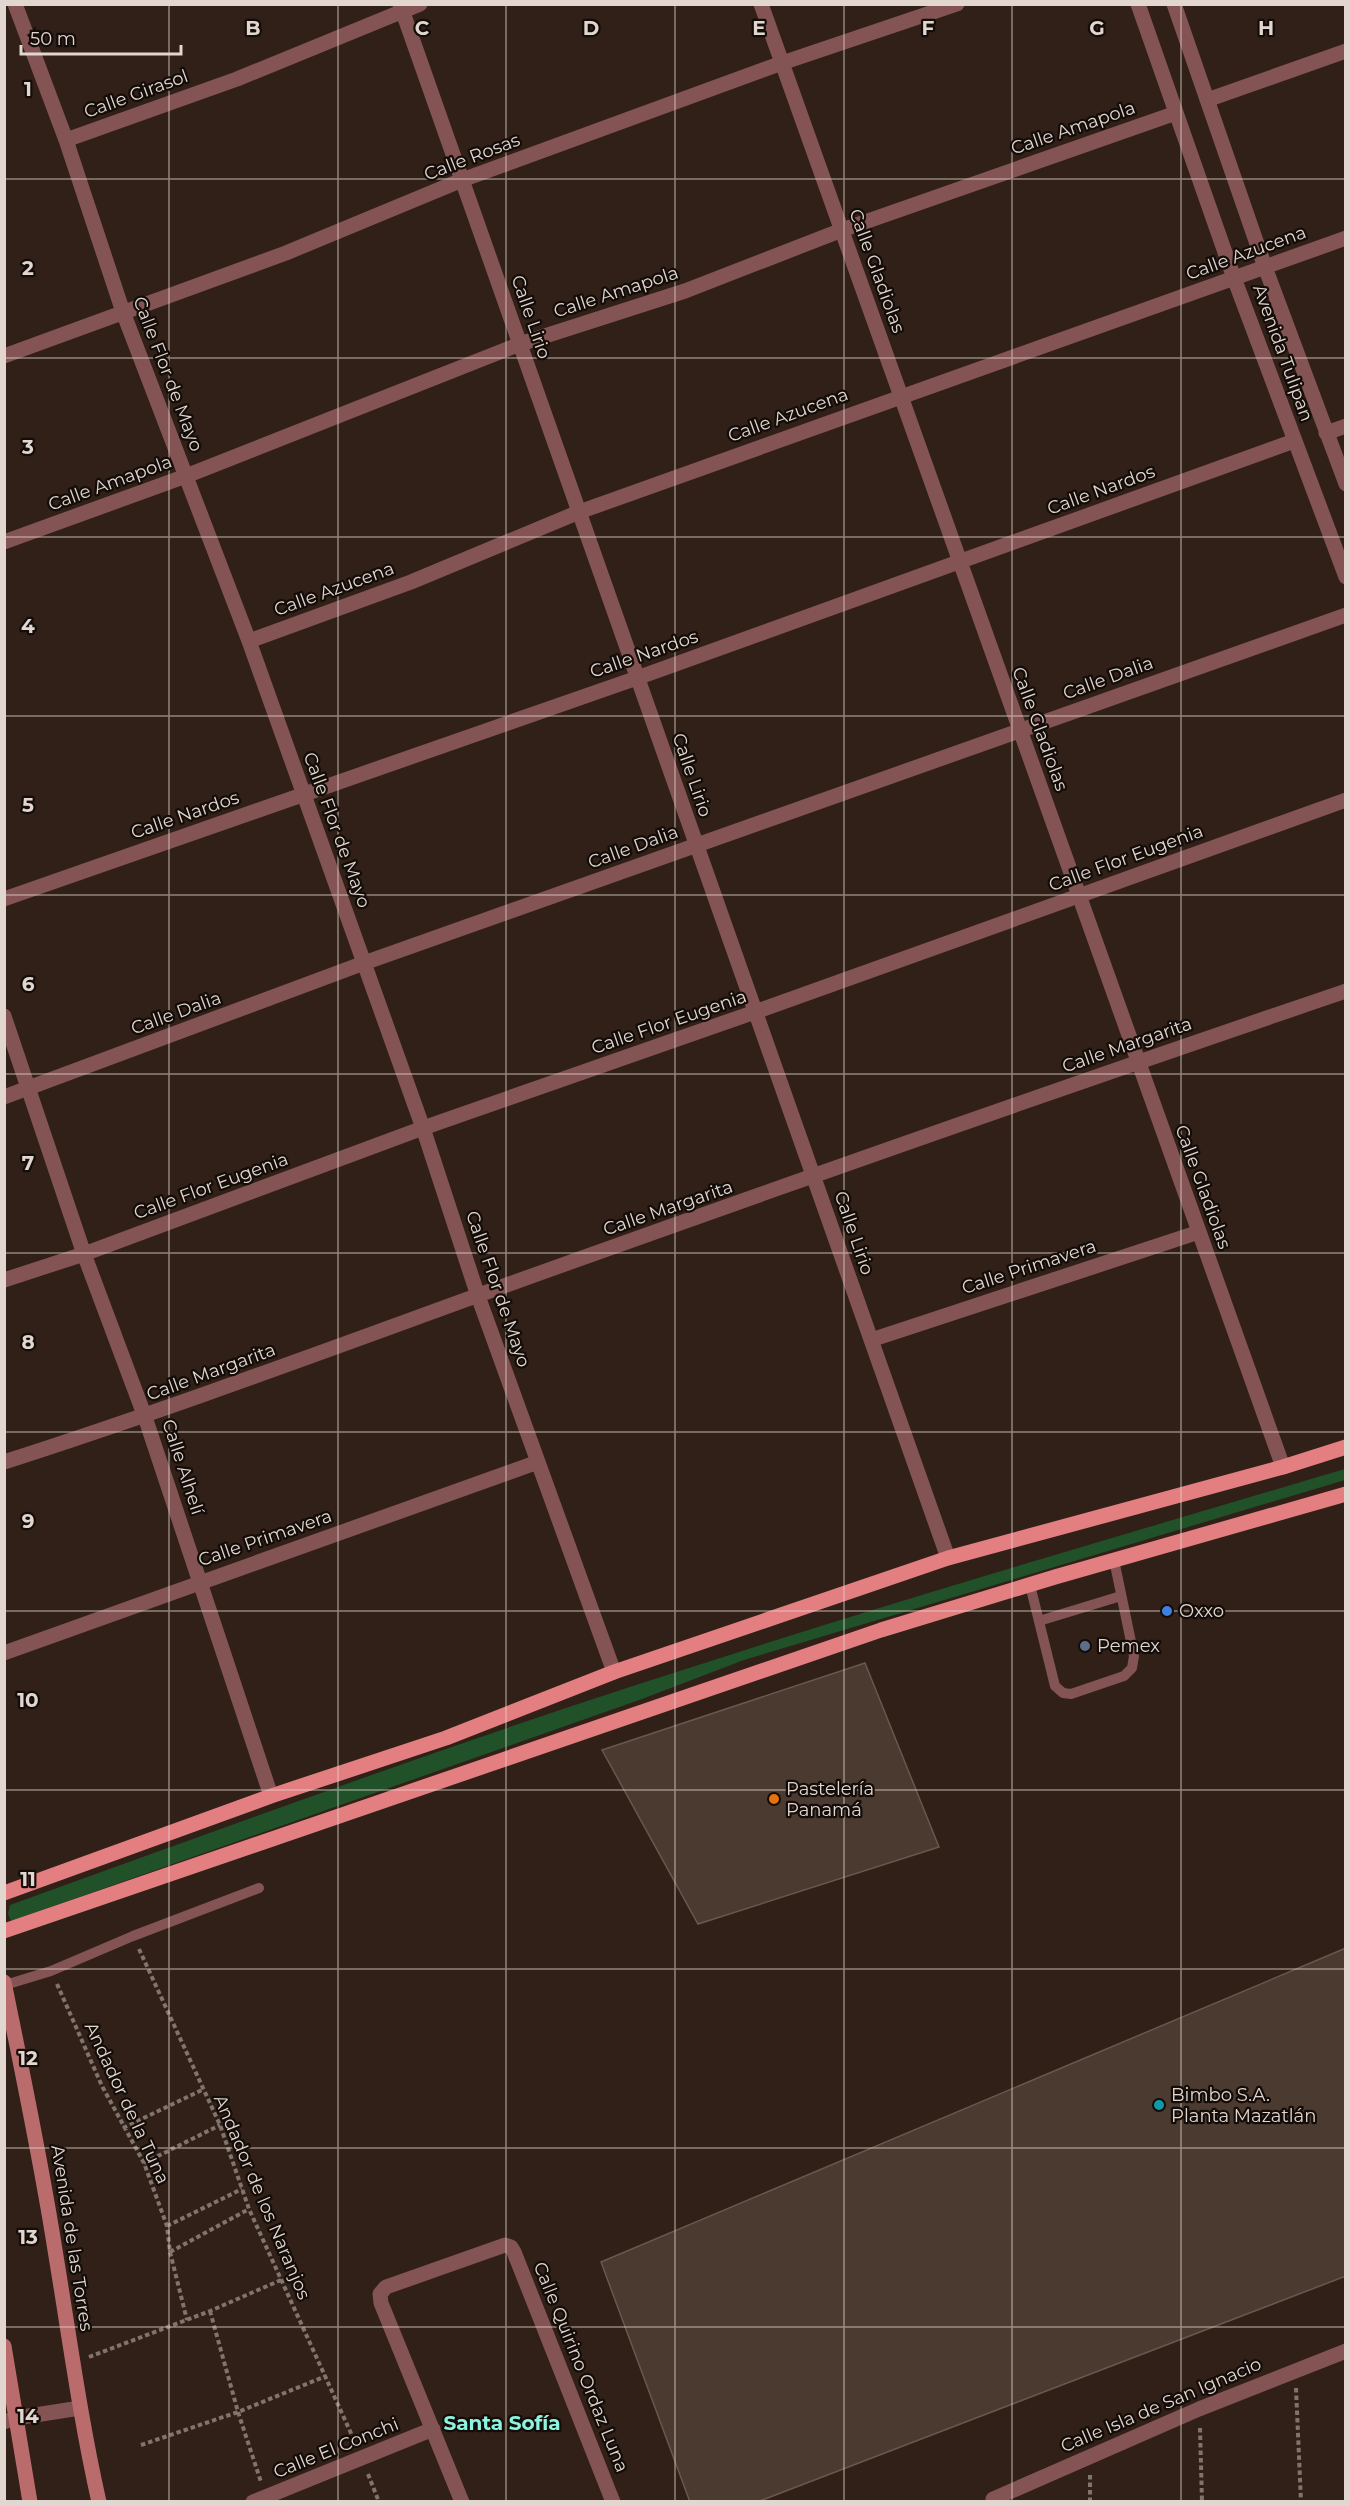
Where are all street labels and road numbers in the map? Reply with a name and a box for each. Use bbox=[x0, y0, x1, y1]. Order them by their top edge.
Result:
street label: Calle Girasol bbox=[81, 65, 191, 123]
street label: Calle Amapola bbox=[1008, 96, 1138, 160]
street label: Calle Rosas bbox=[421, 129, 523, 185]
street label: Calle Gladiolas bbox=[844, 206, 910, 336]
street label: Calle Azucena bbox=[1183, 221, 1309, 285]
street label: Calle Amapola bbox=[551, 261, 681, 323]
street label: Calle Lirio bbox=[506, 272, 556, 362]
street label: Avenida Tulipan bbox=[1248, 282, 1318, 424]
street label: Calle Flor de Mayo bbox=[128, 294, 208, 454]
street label: Calle Azucena bbox=[725, 383, 851, 447]
street label: Calle Amapola bbox=[45, 450, 175, 516]
street label: Calle Nardos bbox=[1044, 460, 1158, 520]
street label: Calle Azucena bbox=[271, 557, 397, 621]
street label: Calle Nardos bbox=[587, 625, 701, 683]
street label: Calle Dalia bbox=[1060, 652, 1156, 704]
street label: Calle Gladiolas bbox=[1007, 664, 1073, 794]
street label: Calle Lirio bbox=[667, 730, 717, 820]
street label: Calle Flor de Mayo bbox=[299, 749, 375, 911]
street label: Calle Nardos bbox=[128, 786, 242, 844]
street label: Calle Flor Eugenia bbox=[1046, 820, 1206, 896]
street label: Calle Dalia bbox=[585, 821, 681, 873]
street label: Calle Flor Eugenia bbox=[588, 985, 750, 1059]
street label: Calle Dalia bbox=[128, 987, 224, 1039]
street label: Calle Margarita bbox=[1059, 1013, 1195, 1077]
street label: Calle Gladiolas bbox=[1170, 1122, 1236, 1252]
street label: Calle Flor Eugenia bbox=[131, 1148, 291, 1224]
street label: Calle Margarita bbox=[600, 1176, 736, 1240]
street label: Calle Lirio bbox=[829, 1188, 879, 1278]
street label: Calle Flor de Mayo bbox=[461, 1208, 535, 1370]
street label: Calle Primavera bbox=[959, 1235, 1099, 1299]
street label: Calle Margarita bbox=[144, 1338, 278, 1406]
street label: Calle Alhelí bbox=[157, 1417, 209, 1519]
street label: Calle Primavera bbox=[195, 1505, 335, 1571]
street label: Andador de la Tuna bbox=[80, 2018, 174, 2188]
street label: Andador de los Naranjos bbox=[209, 2091, 315, 2303]
street label: Avenida de las Torres bbox=[46, 2143, 98, 2333]
street label: Calle Quirino Ordaz Luna bbox=[529, 2259, 633, 2475]
street label: Calle Isla de San Ignacio bbox=[1057, 2353, 1265, 2457]
street label: Calle El Conchi bbox=[270, 2413, 402, 2483]

